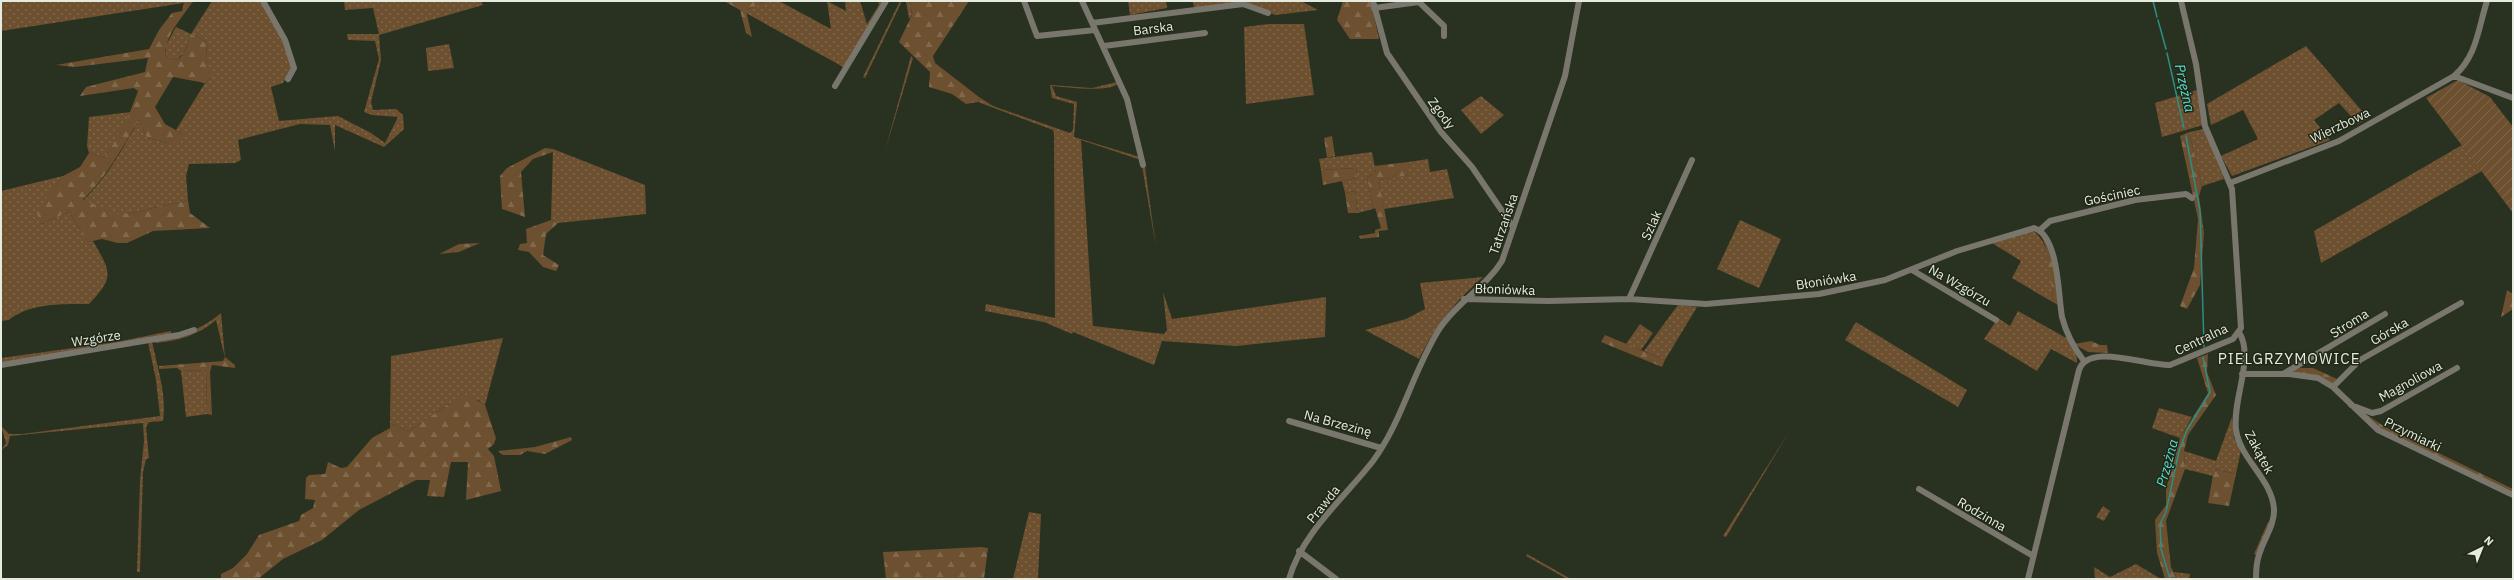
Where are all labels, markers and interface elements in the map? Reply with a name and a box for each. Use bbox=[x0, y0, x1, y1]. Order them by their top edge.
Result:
street label: Barska bbox=[1132, 18, 1174, 39]
water label: Przężna bbox=[2171, 62, 2199, 114]
street label: Zgody bbox=[1424, 94, 1459, 133]
street label: Wierzbowa bbox=[2308, 104, 2373, 147]
street label: Gościniec bbox=[2083, 181, 2142, 210]
street label: Tatrzańska bbox=[1485, 191, 1522, 257]
street label: Szlak bbox=[1637, 207, 1666, 243]
street label: Na Wzgórzu bbox=[1926, 261, 1994, 310]
street label: Błoniówka bbox=[1795, 267, 1858, 294]
street label: Błoniówka bbox=[1474, 280, 1536, 299]
street label: Stroma bbox=[2327, 305, 2372, 342]
street label: Górska bbox=[2367, 314, 2411, 349]
street label: Centralna bbox=[2172, 320, 2231, 359]
street label: Wzgórze bbox=[70, 326, 122, 351]
district label: PIELGRZYMOWICE bbox=[2218, 349, 2360, 368]
street label: Magnoliowa bbox=[2376, 357, 2445, 406]
street label: Na Brzezinę bbox=[1302, 406, 1374, 441]
street label: Przymiarki bbox=[2381, 413, 2444, 456]
street label: Zakątek bbox=[2241, 428, 2278, 477]
water label: Przężna bbox=[2152, 437, 2182, 489]
street label: Prawda bbox=[1303, 482, 1344, 527]
street label: Rodzinna bbox=[1954, 494, 2009, 535]
north arrow bbox=[2462, 528, 2502, 568]
text: N bbox=[2481, 533, 2497, 549]

